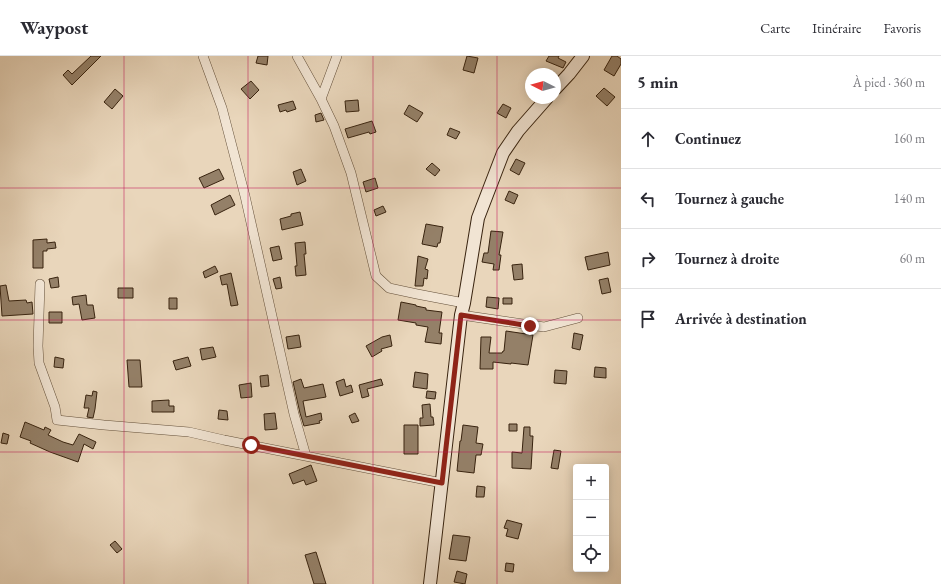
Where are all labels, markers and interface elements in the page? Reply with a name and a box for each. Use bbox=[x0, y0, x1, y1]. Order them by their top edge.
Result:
text: Waypost bbox=[20, 15, 88, 40]
text: Carte bbox=[760, 19, 790, 37]
text: Itinéraire bbox=[812, 19, 862, 37]
text: Favoris bbox=[884, 19, 921, 37]
north arrow bbox=[525, 68, 561, 104]
text: 5 min bbox=[637, 71, 678, 93]
text: À pied · 360 m bbox=[853, 74, 925, 91]
icon: ahead bbox=[637, 128, 659, 150]
text: Continuez bbox=[675, 129, 741, 148]
text: 160 m bbox=[894, 130, 925, 147]
icon: left bbox=[637, 188, 659, 210]
text: Tournez à gauche bbox=[675, 189, 784, 208]
text: 140 m bbox=[894, 190, 925, 207]
icon: right bbox=[637, 248, 659, 270]
text: Tournez à droite bbox=[675, 249, 779, 268]
text: 60 m bbox=[900, 250, 925, 267]
icon: arrive bbox=[637, 308, 659, 330]
text: Arrivée à destination bbox=[675, 309, 807, 328]
route end bbox=[521, 317, 539, 335]
route start bbox=[242, 436, 260, 454]
map controls bbox=[573, 464, 609, 572]
button: + bbox=[573, 464, 609, 500]
button: − bbox=[573, 500, 609, 536]
button: locate bbox=[573, 536, 609, 572]

